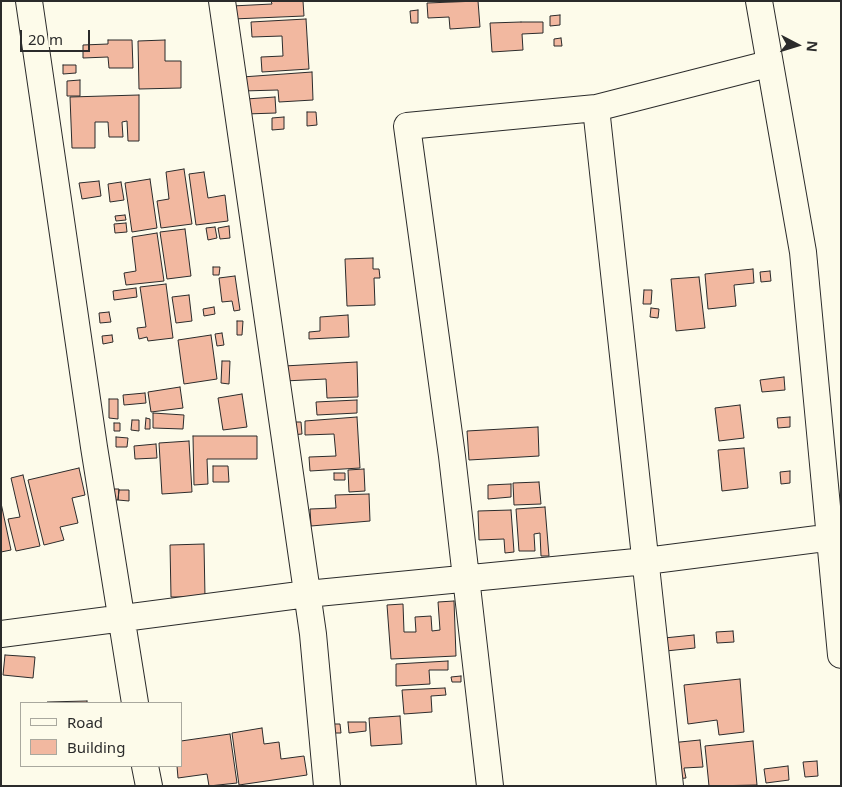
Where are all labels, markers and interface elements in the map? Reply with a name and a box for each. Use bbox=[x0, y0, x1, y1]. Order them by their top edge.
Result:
scale bar bbox=[22, 20, 92, 52]
north arrow bbox=[772, 20, 822, 70]
text: 20 m bbox=[28, 29, 63, 49]
text: N bbox=[802, 40, 822, 53]
legend bbox=[20, 702, 182, 767]
text: Road bbox=[67, 712, 103, 732]
text: Building bbox=[67, 737, 125, 757]

